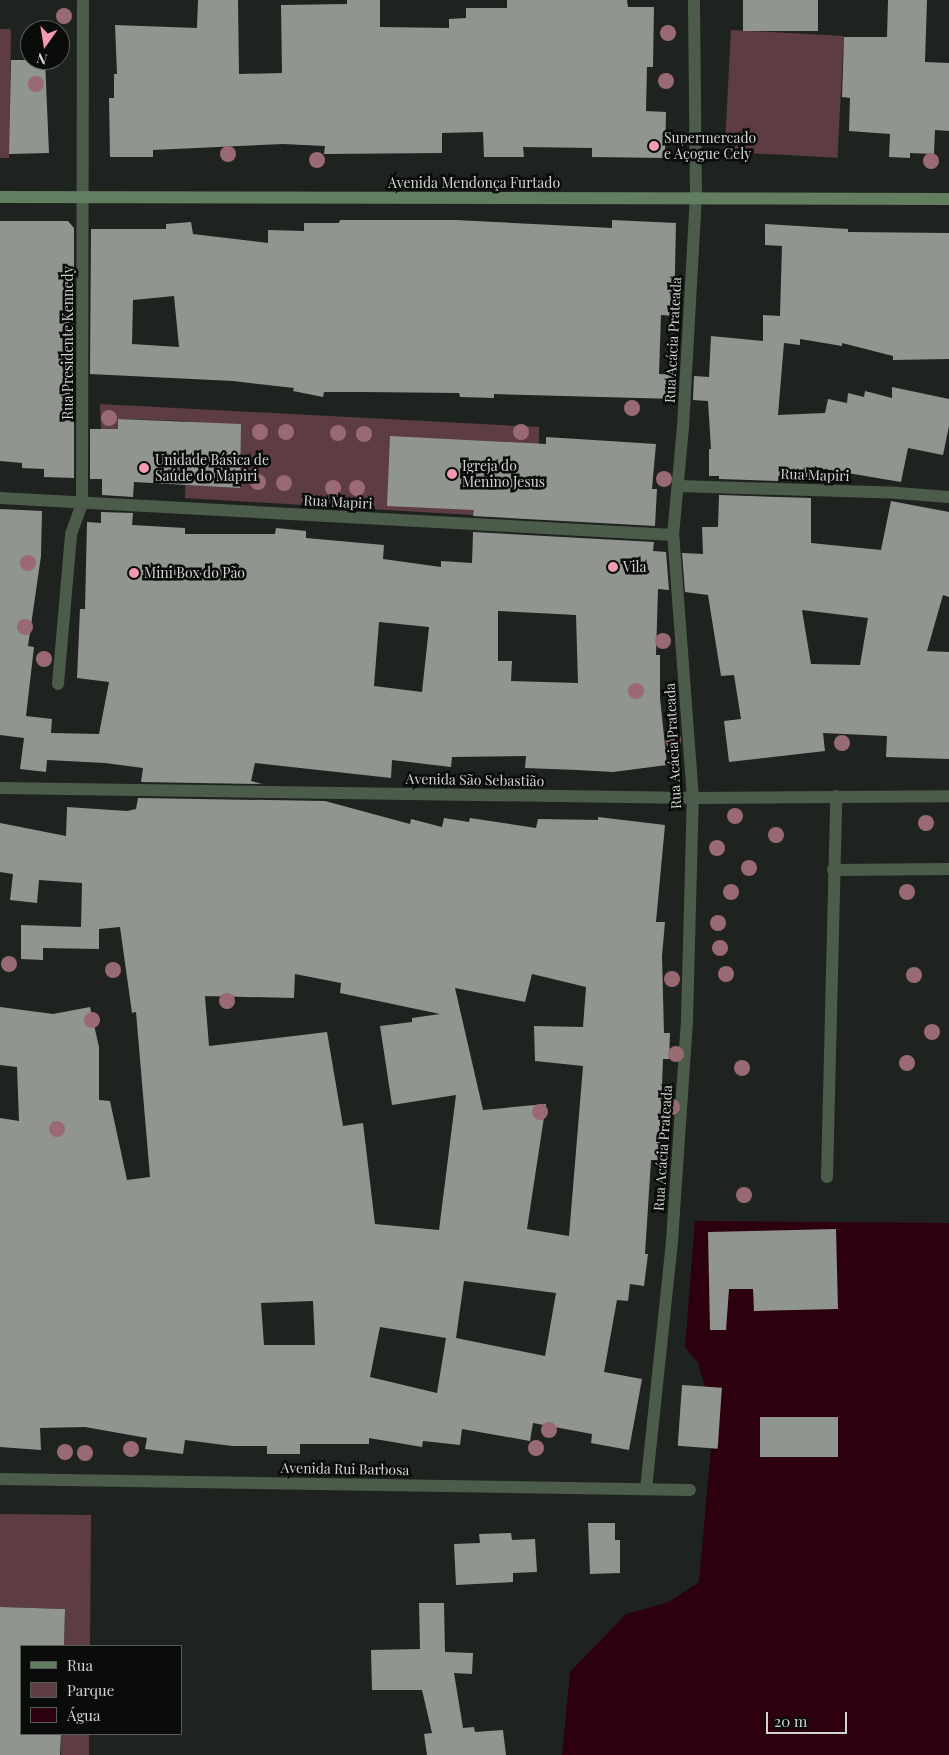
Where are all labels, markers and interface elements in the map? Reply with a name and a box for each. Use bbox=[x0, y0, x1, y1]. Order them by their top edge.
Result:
north arrow bbox=[20, 20, 70, 70]
text: N bbox=[35, 49, 49, 70]
place label: Supermercado e Açogue Cely bbox=[664, 130, 756, 162]
marker: Supermercado e Açogue Cely bbox=[648, 140, 660, 152]
street label: Avenida Mendonça Furtado bbox=[388, 175, 560, 191]
street label: Rua Presidente Kennedy bbox=[60, 266, 76, 420]
street label: Rua Acácia Prateada bbox=[661, 276, 685, 404]
place label: Unidade Básica de Saúde do Mapiri bbox=[155, 452, 269, 484]
place label: Igreja do Menino Jesus bbox=[462, 458, 545, 491]
marker: Unidade Básica de Saúde do Mapiri bbox=[137, 461, 151, 475]
street label: Rua Mapiri bbox=[780, 465, 850, 485]
marker: Igreja do Menino Jesus bbox=[446, 468, 458, 480]
street label: Rua Mapiri bbox=[303, 492, 373, 512]
place label: Vila bbox=[623, 559, 647, 575]
marker: Vila bbox=[607, 561, 619, 573]
place label: Mini Box do Pão bbox=[144, 565, 245, 581]
marker: Mini Box do Pão bbox=[128, 567, 140, 579]
street label: Rua Acácia Prateada bbox=[661, 682, 685, 810]
street label: Avenida São Sebastião bbox=[405, 770, 545, 790]
street label: Rua Acácia Prateada bbox=[650, 1084, 676, 1212]
street label: Avenida Rui Barbosa bbox=[280, 1459, 410, 1479]
legend bbox=[20, 1645, 182, 1735]
text: Rua bbox=[67, 1655, 93, 1675]
text: Parque bbox=[67, 1680, 114, 1700]
scale bar bbox=[769, 1702, 850, 1734]
text: Água bbox=[67, 1705, 101, 1725]
text: 20 m bbox=[774, 1711, 807, 1731]

